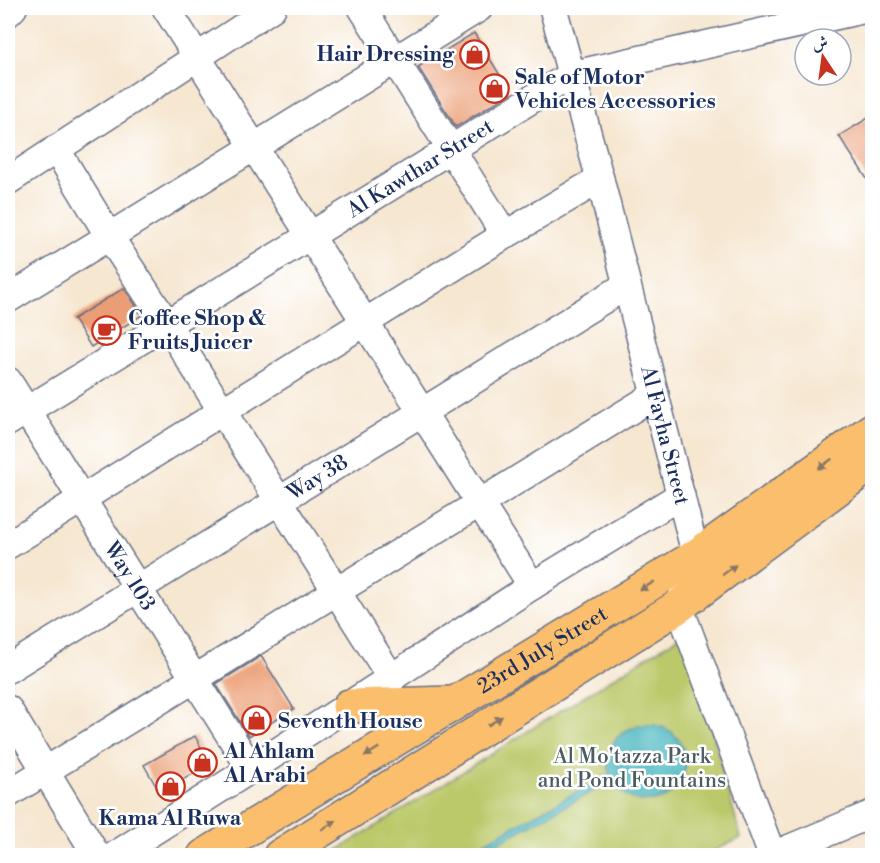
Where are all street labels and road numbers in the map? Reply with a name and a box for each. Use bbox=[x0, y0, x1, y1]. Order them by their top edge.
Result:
street label: Al Kawthar Street bbox=[342, 114, 499, 224]
street label: Al Fayha Street bbox=[634, 362, 695, 509]
street label: Way 38 bbox=[282, 449, 353, 507]
street label: Way 103 bbox=[97, 536, 161, 616]
street label: 23rd July Street bbox=[473, 601, 613, 700]

